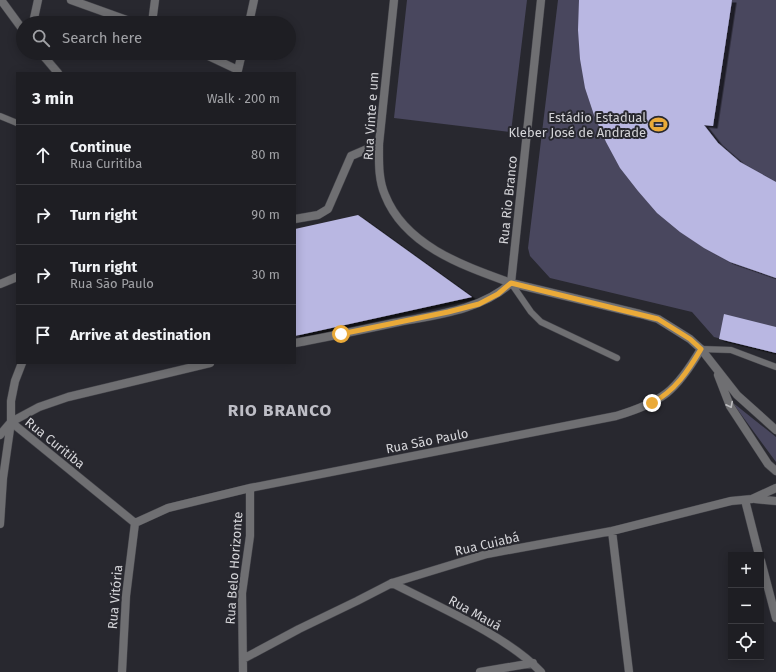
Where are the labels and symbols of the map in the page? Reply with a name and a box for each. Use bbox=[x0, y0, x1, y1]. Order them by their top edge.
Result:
street label: Rua Vinte e um bbox=[360, 71, 382, 161]
place label: Estádio Estadual Kleber José de Andrade bbox=[508, 110, 646, 140]
sports icon: Estádio Estadual Kleber José de Andrade bbox=[649, 114, 669, 134]
street label: Rua Rio Branco bbox=[496, 155, 520, 245]
route start bbox=[332, 325, 350, 343]
route end bbox=[643, 394, 661, 412]
district label: RIO BRANCO bbox=[228, 400, 332, 421]
one-way arrow bbox=[725, 401, 733, 408]
street label: Rua Curitiba bbox=[22, 414, 88, 472]
street label: Rua São Paulo bbox=[384, 426, 470, 456]
street label: Rua Belo Horizonte bbox=[223, 511, 245, 625]
street label: Rua Cuiabá bbox=[453, 529, 521, 559]
street label: Rua Vitória bbox=[105, 564, 125, 630]
street label: Rua Mauá bbox=[446, 592, 504, 634]

